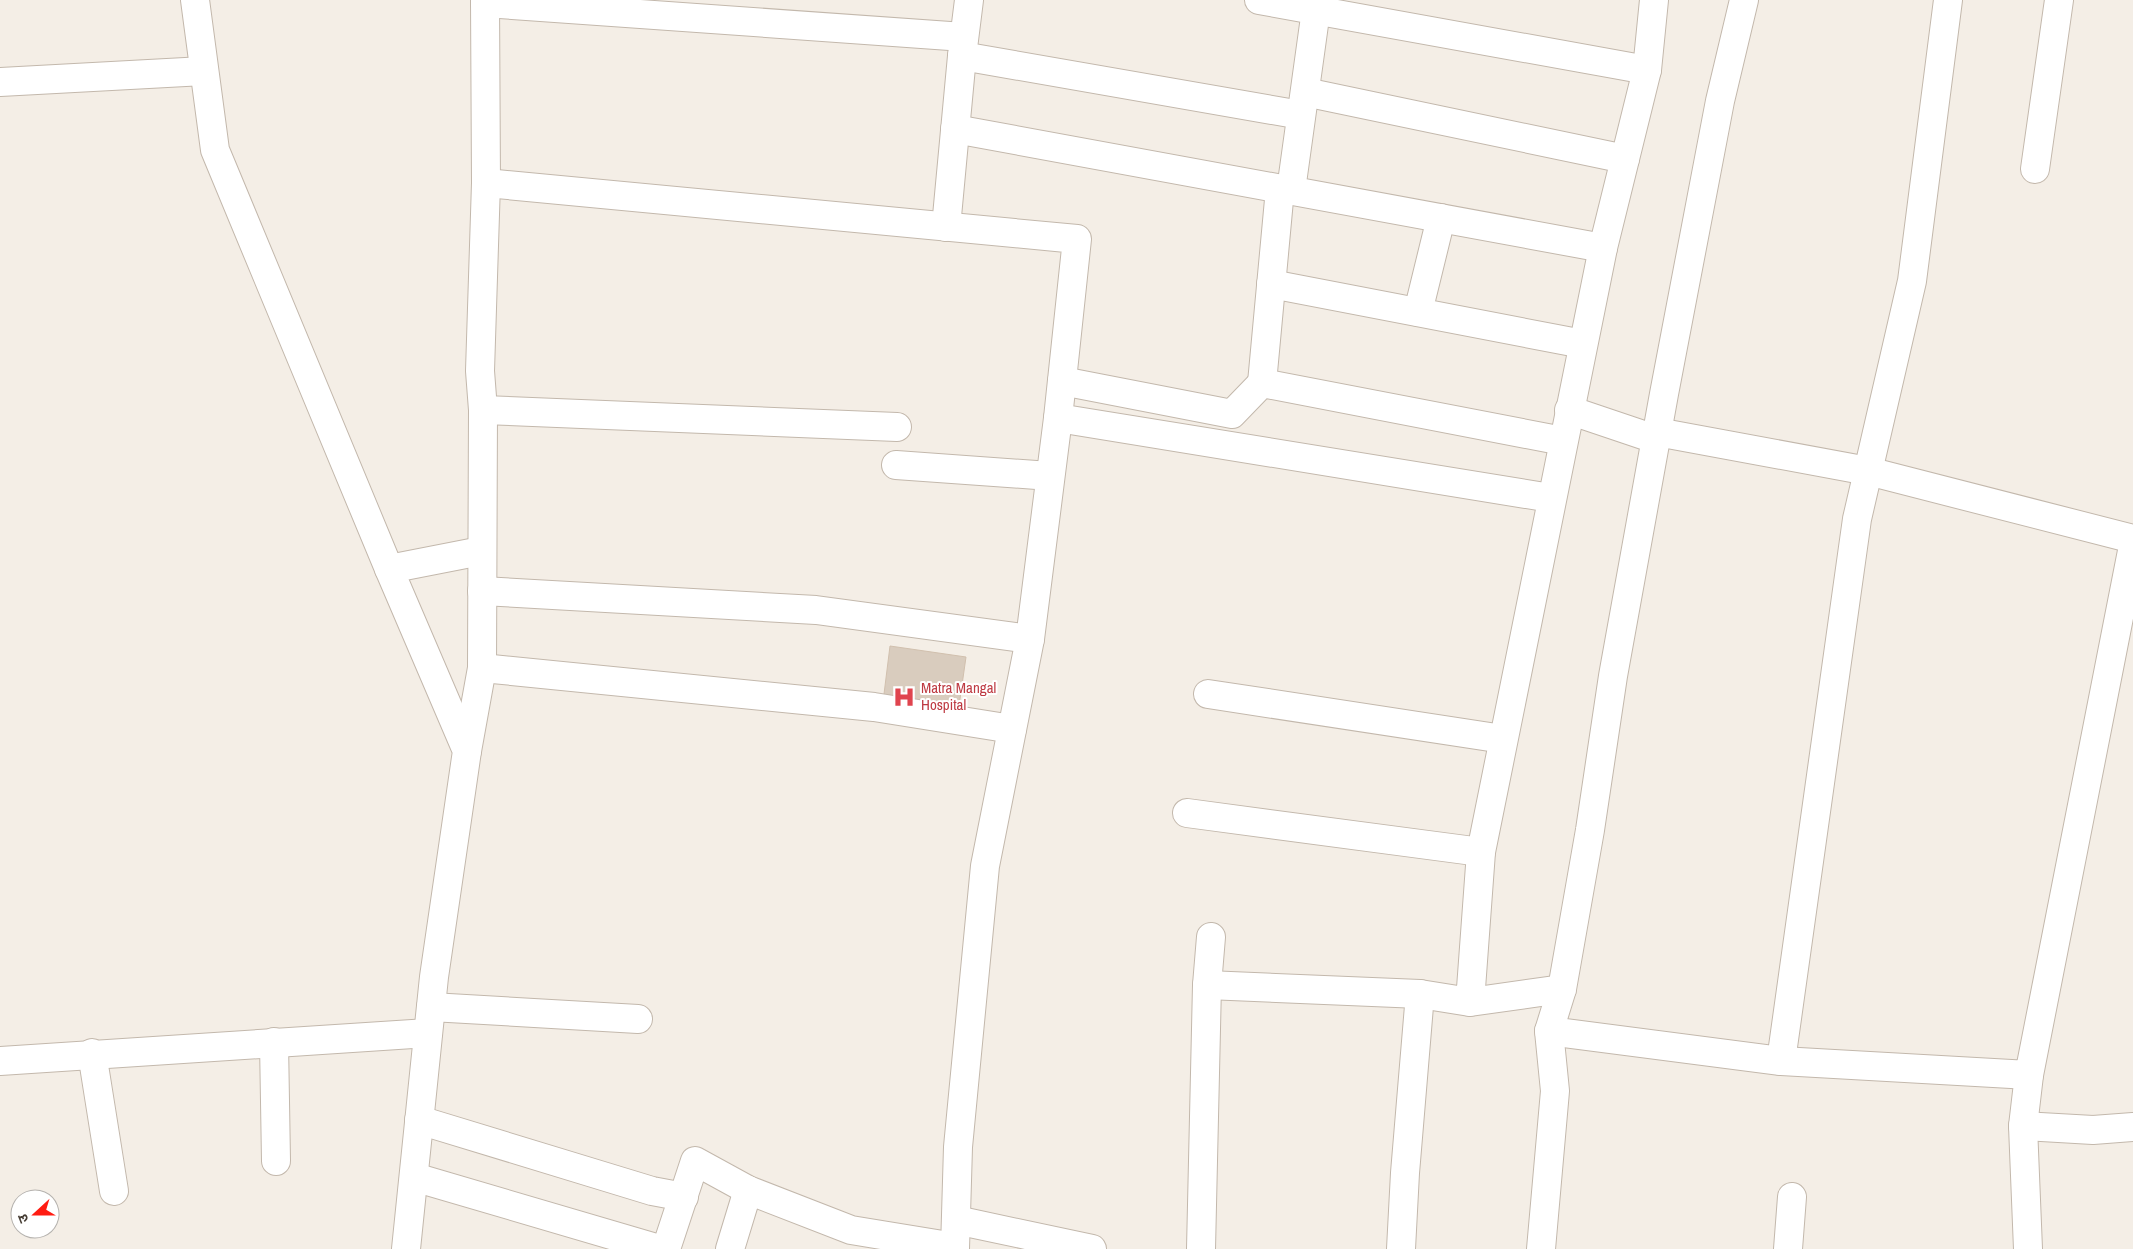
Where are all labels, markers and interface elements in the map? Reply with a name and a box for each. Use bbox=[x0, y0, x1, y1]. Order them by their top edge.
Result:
place label: Matra Mangal Hospital bbox=[921, 677, 996, 715]
hospital icon: Matra Mangal Hospital bbox=[891, 684, 917, 710]
north arrow bbox=[10, 1189, 60, 1239]
text: उ bbox=[13, 1211, 33, 1226]

